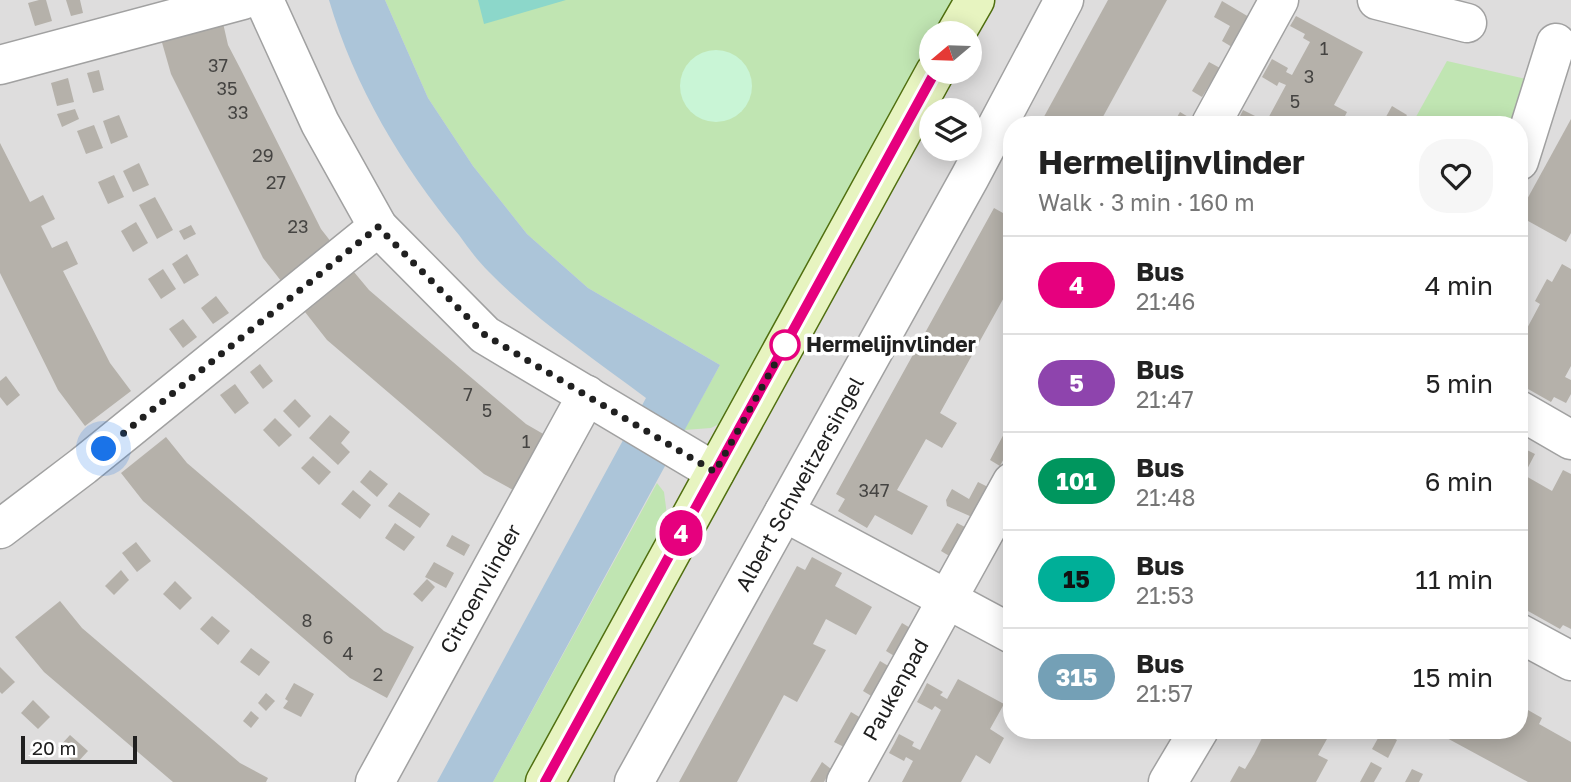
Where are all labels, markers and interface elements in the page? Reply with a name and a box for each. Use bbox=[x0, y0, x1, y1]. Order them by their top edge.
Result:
north arrow bbox=[919, 21, 982, 84]
map controls bbox=[919, 21, 982, 161]
house number: 1 bbox=[1320, 37, 1329, 59]
house number: 37 bbox=[208, 54, 228, 76]
house number: 3 bbox=[1304, 65, 1314, 87]
house number: 35 bbox=[217, 77, 237, 99]
house number: 5 bbox=[1290, 90, 1300, 112]
button: layers bbox=[919, 98, 982, 161]
house number: 33 bbox=[227, 101, 249, 123]
button: heart bbox=[1419, 139, 1493, 213]
text: Hermelijnvlinder bbox=[1038, 142, 1305, 181]
house number: 29 bbox=[252, 144, 274, 166]
house number: 27 bbox=[266, 171, 286, 193]
text: Walk · 3 min · 160 m bbox=[1038, 188, 1255, 216]
house number: 23 bbox=[288, 215, 308, 237]
text: Bus bbox=[1136, 256, 1184, 287]
text: 4 bbox=[1069, 270, 1084, 299]
text: 4 min bbox=[1425, 270, 1493, 301]
text: 21:46 bbox=[1136, 287, 1195, 315]
marker: Hermelijnvlinder bbox=[770, 330, 800, 360]
place label: Hermelijnvlinder bbox=[806, 331, 976, 357]
text: Bus bbox=[1136, 354, 1184, 385]
text: 5 bbox=[1069, 368, 1084, 397]
text: 5 min bbox=[1425, 368, 1493, 399]
street label: Albert Schweitzersingel bbox=[729, 372, 869, 595]
house number: 7 bbox=[463, 383, 473, 405]
text: 21:47 bbox=[1136, 385, 1194, 413]
house number: 5 bbox=[482, 399, 492, 421]
house number: 1 bbox=[522, 430, 531, 452]
your location bbox=[86, 431, 121, 466]
text: Bus bbox=[1136, 452, 1184, 483]
text: 101 bbox=[1056, 466, 1097, 495]
text: 6 min bbox=[1425, 466, 1493, 497]
house number: 347 bbox=[858, 479, 890, 501]
text: 21:48 bbox=[1136, 483, 1195, 511]
line badge: 4 bbox=[658, 510, 704, 556]
text: 4 bbox=[674, 518, 689, 547]
street label: Citroenvlinder bbox=[434, 519, 526, 658]
text: Bus bbox=[1136, 550, 1184, 581]
text: 15 bbox=[1063, 564, 1090, 593]
text: 11 min bbox=[1415, 564, 1493, 595]
text: 21:53 bbox=[1136, 581, 1194, 609]
house number: 8 bbox=[302, 609, 312, 631]
house number: 6 bbox=[323, 626, 333, 648]
street label: Paukenpad bbox=[857, 634, 934, 745]
house number: 4 bbox=[343, 642, 354, 664]
text: Bus bbox=[1136, 648, 1184, 679]
text: 315 bbox=[1056, 662, 1097, 691]
text: 15 min bbox=[1413, 662, 1493, 693]
house number: 2 bbox=[373, 663, 383, 685]
text: 21:57 bbox=[1136, 679, 1193, 707]
scale bar bbox=[21, 733, 136, 765]
text: 20 m bbox=[32, 736, 76, 759]

